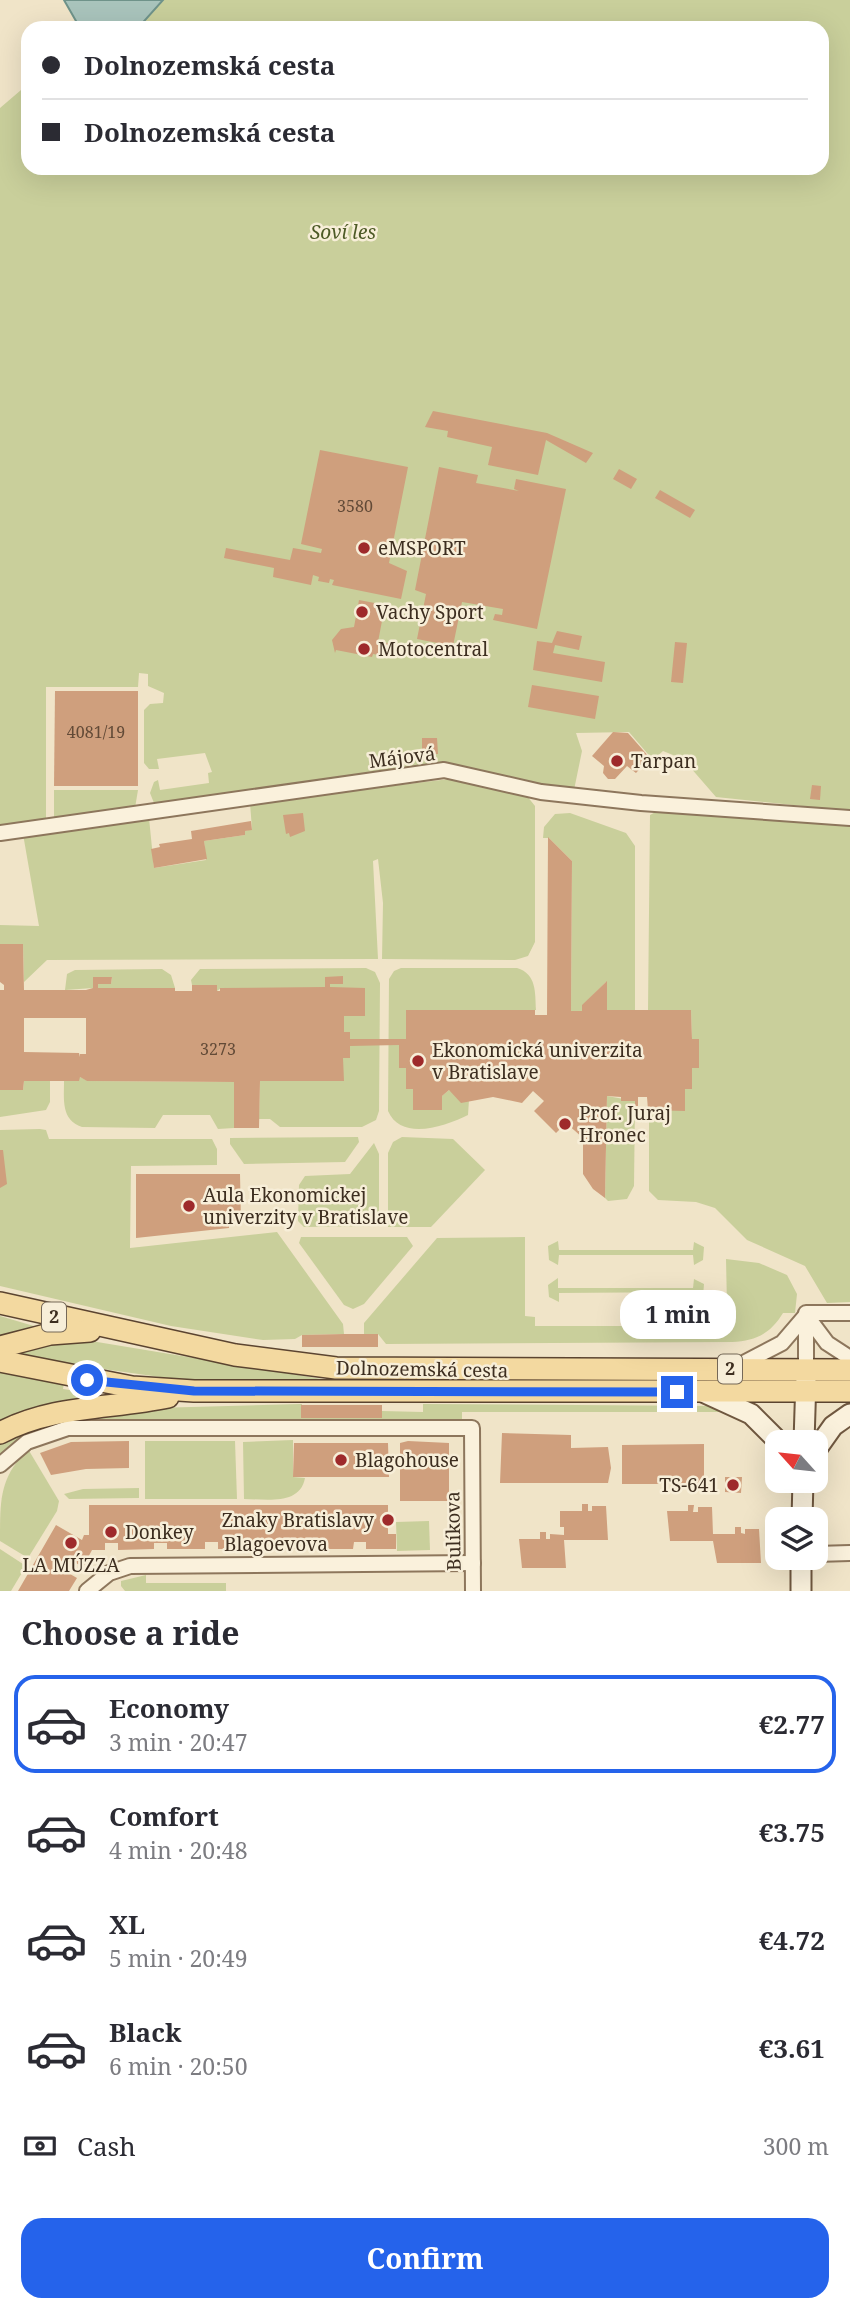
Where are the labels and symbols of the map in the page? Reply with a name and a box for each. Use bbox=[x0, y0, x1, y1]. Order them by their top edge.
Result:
park label: Soví les bbox=[310, 219, 376, 245]
house number: 3580 bbox=[337, 495, 373, 517]
place label: eMSPORT bbox=[378, 535, 466, 561]
marker: eMSPORT bbox=[356, 540, 372, 556]
place label: Vachy Sport bbox=[376, 599, 484, 625]
marker: Vachy Sport bbox=[354, 604, 370, 620]
place label: Motocentral bbox=[378, 636, 488, 662]
marker: Motocentral bbox=[356, 641, 372, 657]
house number: 4081/19 bbox=[67, 721, 125, 743]
street label: Májová bbox=[367, 740, 437, 774]
place label: Tarpan bbox=[631, 748, 696, 774]
marker: Tarpan bbox=[609, 753, 625, 769]
place label: Ekonomická univerzita v Bratislave bbox=[432, 1037, 643, 1085]
house number: 3273 bbox=[200, 1038, 236, 1060]
marker: Ekonomická univerzita v Bratislave bbox=[410, 1053, 426, 1069]
place label: Prof. Juraj Hronec bbox=[579, 1100, 671, 1148]
marker: Prof. Juraj Hronec bbox=[557, 1116, 573, 1132]
place label: Aula Ekonomickej univerzity v Bratislave bbox=[203, 1182, 408, 1230]
marker: Aula Ekonomickej univerzity v Bratislave bbox=[181, 1198, 197, 1214]
callout: 1 min bbox=[619, 1290, 735, 1340]
road number: 2 bbox=[42, 1302, 66, 1332]
street label: Dolnozemská cesta bbox=[336, 1354, 508, 1384]
road number: 2 bbox=[718, 1354, 742, 1384]
route start bbox=[71, 1364, 103, 1396]
route end bbox=[661, 1376, 693, 1408]
north arrow bbox=[765, 1430, 828, 1493]
place label: Blagohouse bbox=[355, 1447, 459, 1473]
marker: Blagohouse bbox=[333, 1452, 349, 1468]
place label: TS-641 bbox=[659, 1472, 719, 1498]
marker: TS-641 bbox=[725, 1477, 741, 1493]
street label: Bulíkova bbox=[439, 1491, 467, 1571]
place label: Znaky Bratislavy bbox=[222, 1507, 374, 1533]
marker: Znaky Bratislavy bbox=[380, 1512, 396, 1528]
place label: Donkey bbox=[125, 1519, 194, 1545]
marker: Donkey bbox=[103, 1524, 119, 1540]
street label: Blagoevova bbox=[224, 1531, 328, 1557]
marker: LA MÚZZA bbox=[63, 1535, 79, 1551]
place label: LA MÚZZA bbox=[22, 1552, 120, 1578]

